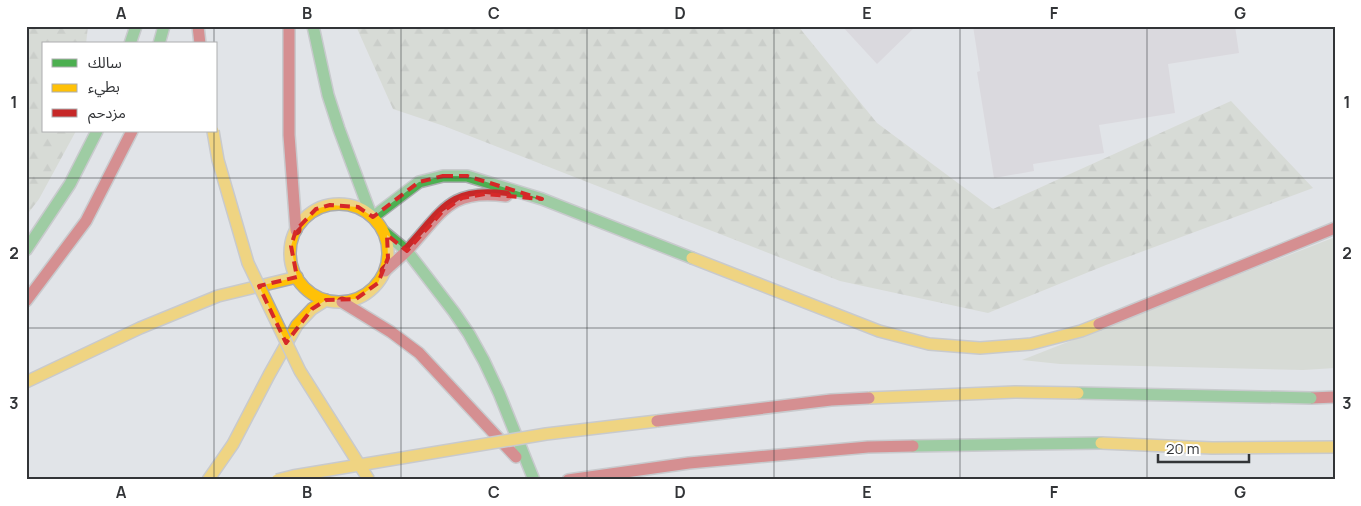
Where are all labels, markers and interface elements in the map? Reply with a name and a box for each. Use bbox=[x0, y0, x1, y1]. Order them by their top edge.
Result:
text: A bbox=[116, 2, 127, 24]
text: B bbox=[302, 2, 312, 24]
text: C bbox=[488, 2, 500, 24]
text: D bbox=[674, 2, 686, 24]
text: E bbox=[862, 2, 872, 24]
text: F bbox=[1050, 2, 1059, 24]
text: G bbox=[1234, 2, 1246, 24]
legend bbox=[42, 42, 218, 132]
text: سالك bbox=[88, 52, 122, 73]
text: بطيء bbox=[88, 76, 120, 98]
text: 1 bbox=[10, 91, 18, 113]
text: 1 bbox=[1343, 91, 1351, 113]
text: مزدحم bbox=[88, 102, 126, 124]
text: 2 bbox=[9, 242, 19, 264]
text: 2 bbox=[1342, 242, 1352, 264]
text: 3 bbox=[9, 392, 19, 414]
text: 3 bbox=[1342, 392, 1352, 414]
scale bar bbox=[1158, 431, 1250, 463]
text: 20 m bbox=[1166, 438, 1199, 459]
text: A bbox=[116, 481, 127, 503]
text: B bbox=[302, 481, 312, 503]
text: C bbox=[488, 481, 500, 503]
text: D bbox=[674, 481, 686, 503]
text: E bbox=[862, 481, 872, 503]
text: F bbox=[1050, 481, 1059, 503]
text: G bbox=[1234, 481, 1246, 503]

